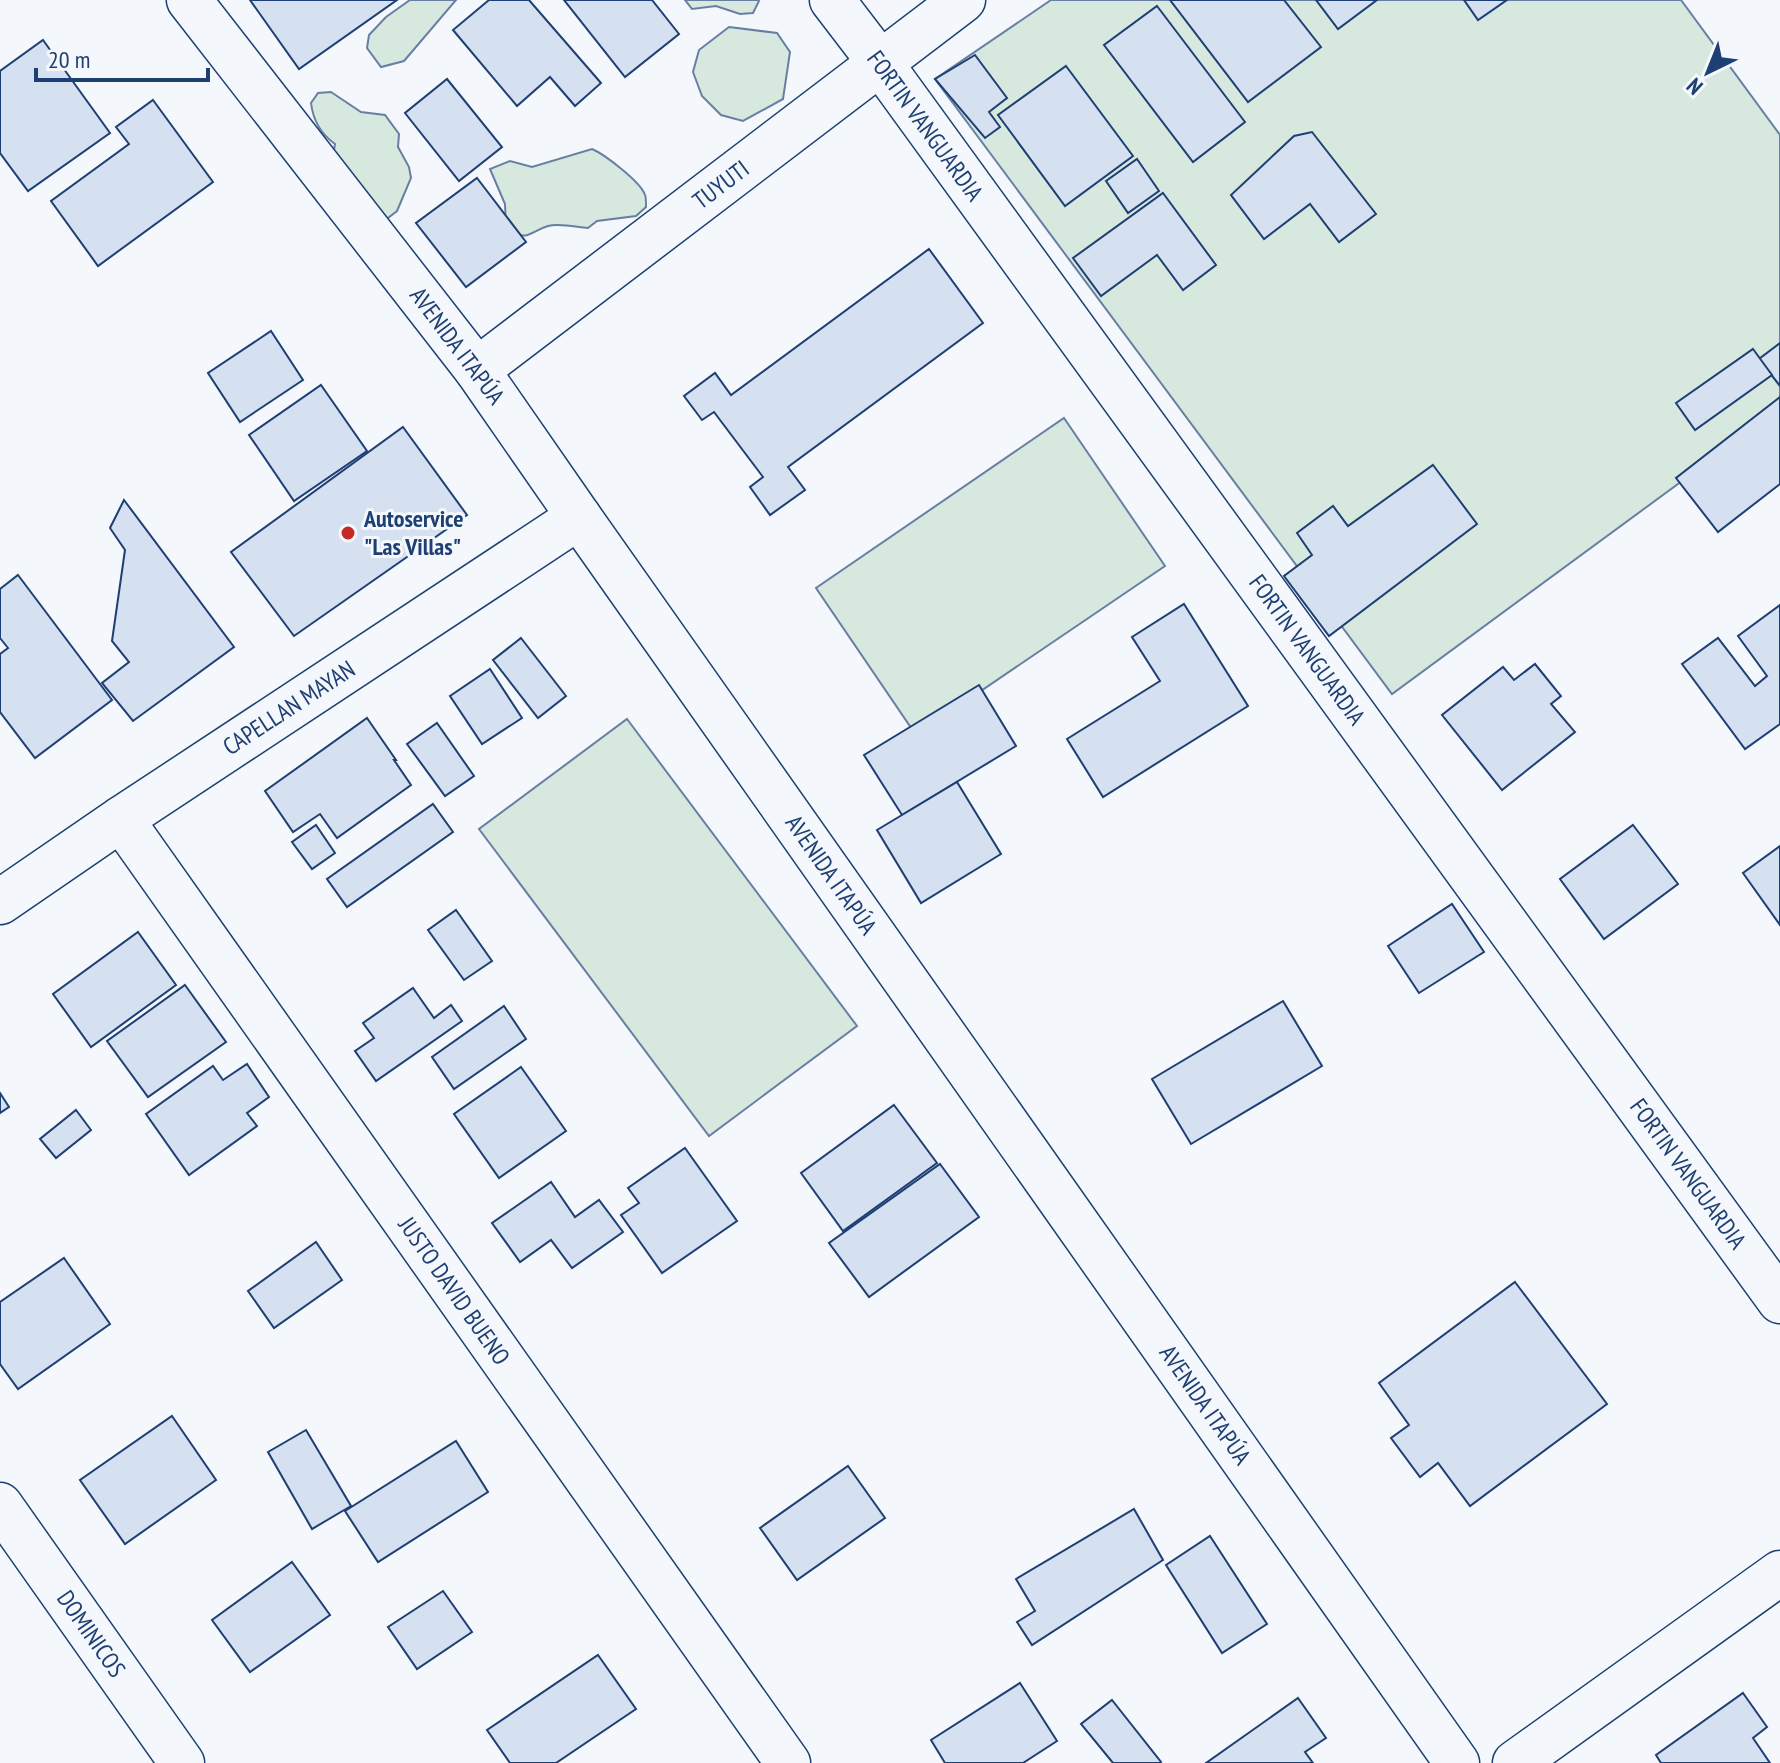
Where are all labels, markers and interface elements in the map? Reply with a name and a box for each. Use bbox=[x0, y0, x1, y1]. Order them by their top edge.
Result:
scale bar bbox=[36, 32, 208, 82]
north arrow bbox=[1668, 32, 1748, 112]
text: 20 m bbox=[48, 44, 90, 75]
street label: FORTIN VANGUARDIA bbox=[860, 44, 991, 207]
text: N bbox=[1680, 72, 1708, 101]
street label: TUYUTI bbox=[686, 153, 755, 216]
street label: AVENIDA ITAPÚA bbox=[403, 281, 512, 411]
place label: Autoservice "Las Villas" bbox=[363, 503, 463, 562]
marker: Autoservice "Las Villas" bbox=[339, 524, 357, 542]
street label: FORTIN VANGUARDIA bbox=[1242, 568, 1373, 731]
street label: CAPELLAN MAYAN bbox=[217, 653, 361, 762]
street label: AVENIDA ITAPÚA bbox=[779, 809, 884, 941]
street label: FORTIN VANGUARDIA bbox=[1623, 1092, 1754, 1255]
street label: JUSTO DAVID BUENO bbox=[391, 1210, 517, 1371]
street label: AVENIDA ITAPÚA bbox=[1153, 1339, 1258, 1471]
street label: DOMINICOS bbox=[50, 1584, 133, 1683]

